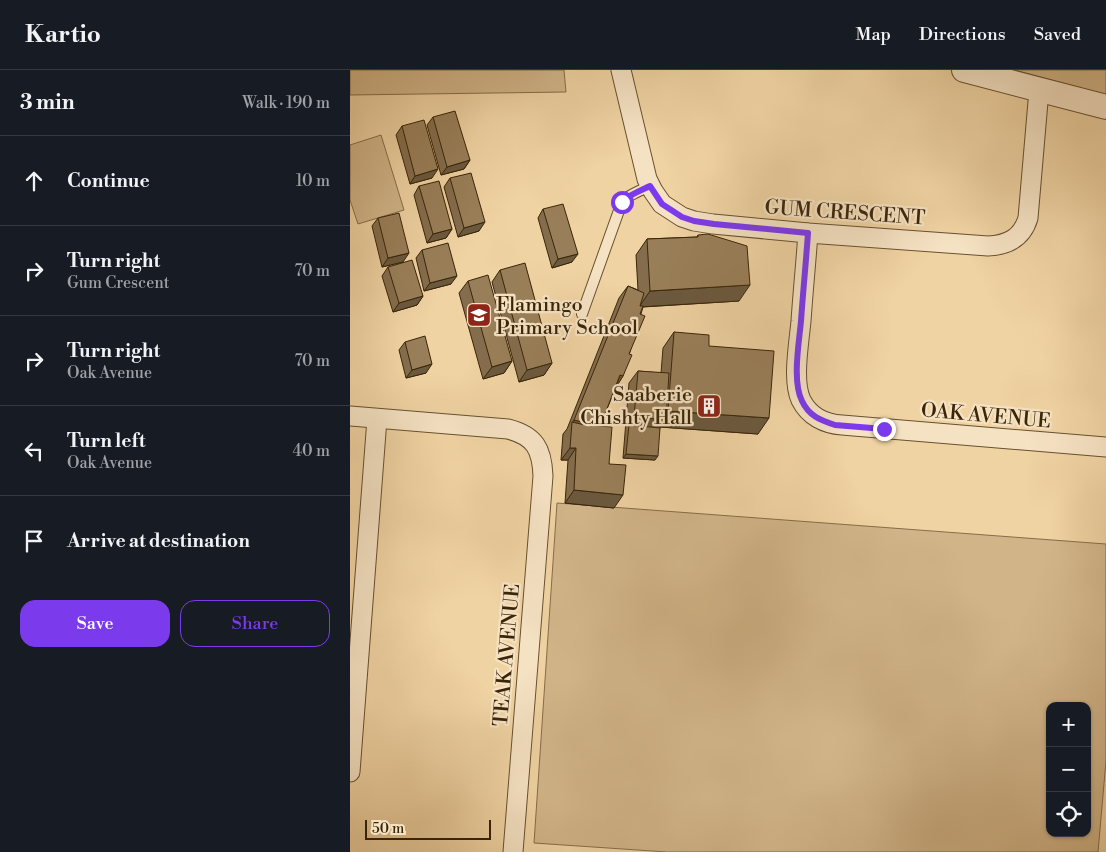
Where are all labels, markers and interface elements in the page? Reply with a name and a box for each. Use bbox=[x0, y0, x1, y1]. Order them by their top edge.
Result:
text: Kartio bbox=[25, 20, 101, 50]
text: Map bbox=[855, 23, 891, 46]
text: Directions bbox=[919, 23, 1006, 46]
text: Saved bbox=[1034, 23, 1081, 46]
text: 3 min bbox=[20, 90, 75, 116]
text: Walk · 190 m bbox=[242, 93, 330, 113]
icon: ahead bbox=[20, 167, 48, 195]
text: Continue bbox=[67, 169, 150, 193]
text: 10 m bbox=[296, 171, 330, 191]
route start bbox=[611, 191, 634, 214]
street label: GUM CRESCENT bbox=[764, 195, 926, 232]
text: Turn right bbox=[67, 249, 160, 273]
icon: right bbox=[20, 257, 48, 285]
text: 70 m bbox=[294, 261, 330, 281]
text: Gum Crescent bbox=[67, 273, 169, 293]
place label: Flamingo Primary School bbox=[496, 293, 638, 341]
school or university icon: Flamingo Primary School bbox=[466, 302, 492, 328]
text: Turn right bbox=[67, 339, 160, 363]
icon: right bbox=[20, 347, 48, 375]
text: 70 m bbox=[294, 351, 330, 371]
text: Oak Avenue bbox=[67, 363, 152, 383]
place label: Saaberie Chishty Hall bbox=[580, 383, 692, 431]
building icon: Saaberie Chishty Hall bbox=[696, 393, 722, 419]
street label: OAK AVENUE bbox=[920, 398, 1052, 435]
route end bbox=[873, 418, 896, 441]
text: Turn left bbox=[67, 429, 146, 453]
icon: left bbox=[20, 437, 48, 465]
text: 40 m bbox=[293, 441, 330, 461]
text: Oak Avenue bbox=[67, 453, 152, 473]
icon: arrive bbox=[20, 527, 48, 555]
text: Arrive at destination bbox=[67, 529, 250, 553]
street label: TEAK AVENUE bbox=[489, 583, 526, 728]
button: Save bbox=[20, 600, 170, 647]
button: Share bbox=[180, 600, 330, 647]
map controls bbox=[1046, 702, 1091, 837]
button: + bbox=[1046, 702, 1091, 747]
button: − bbox=[1046, 747, 1091, 792]
button: locate bbox=[1046, 792, 1091, 837]
scale bar bbox=[365, 817, 491, 840]
text: 50 m bbox=[372, 820, 404, 838]

